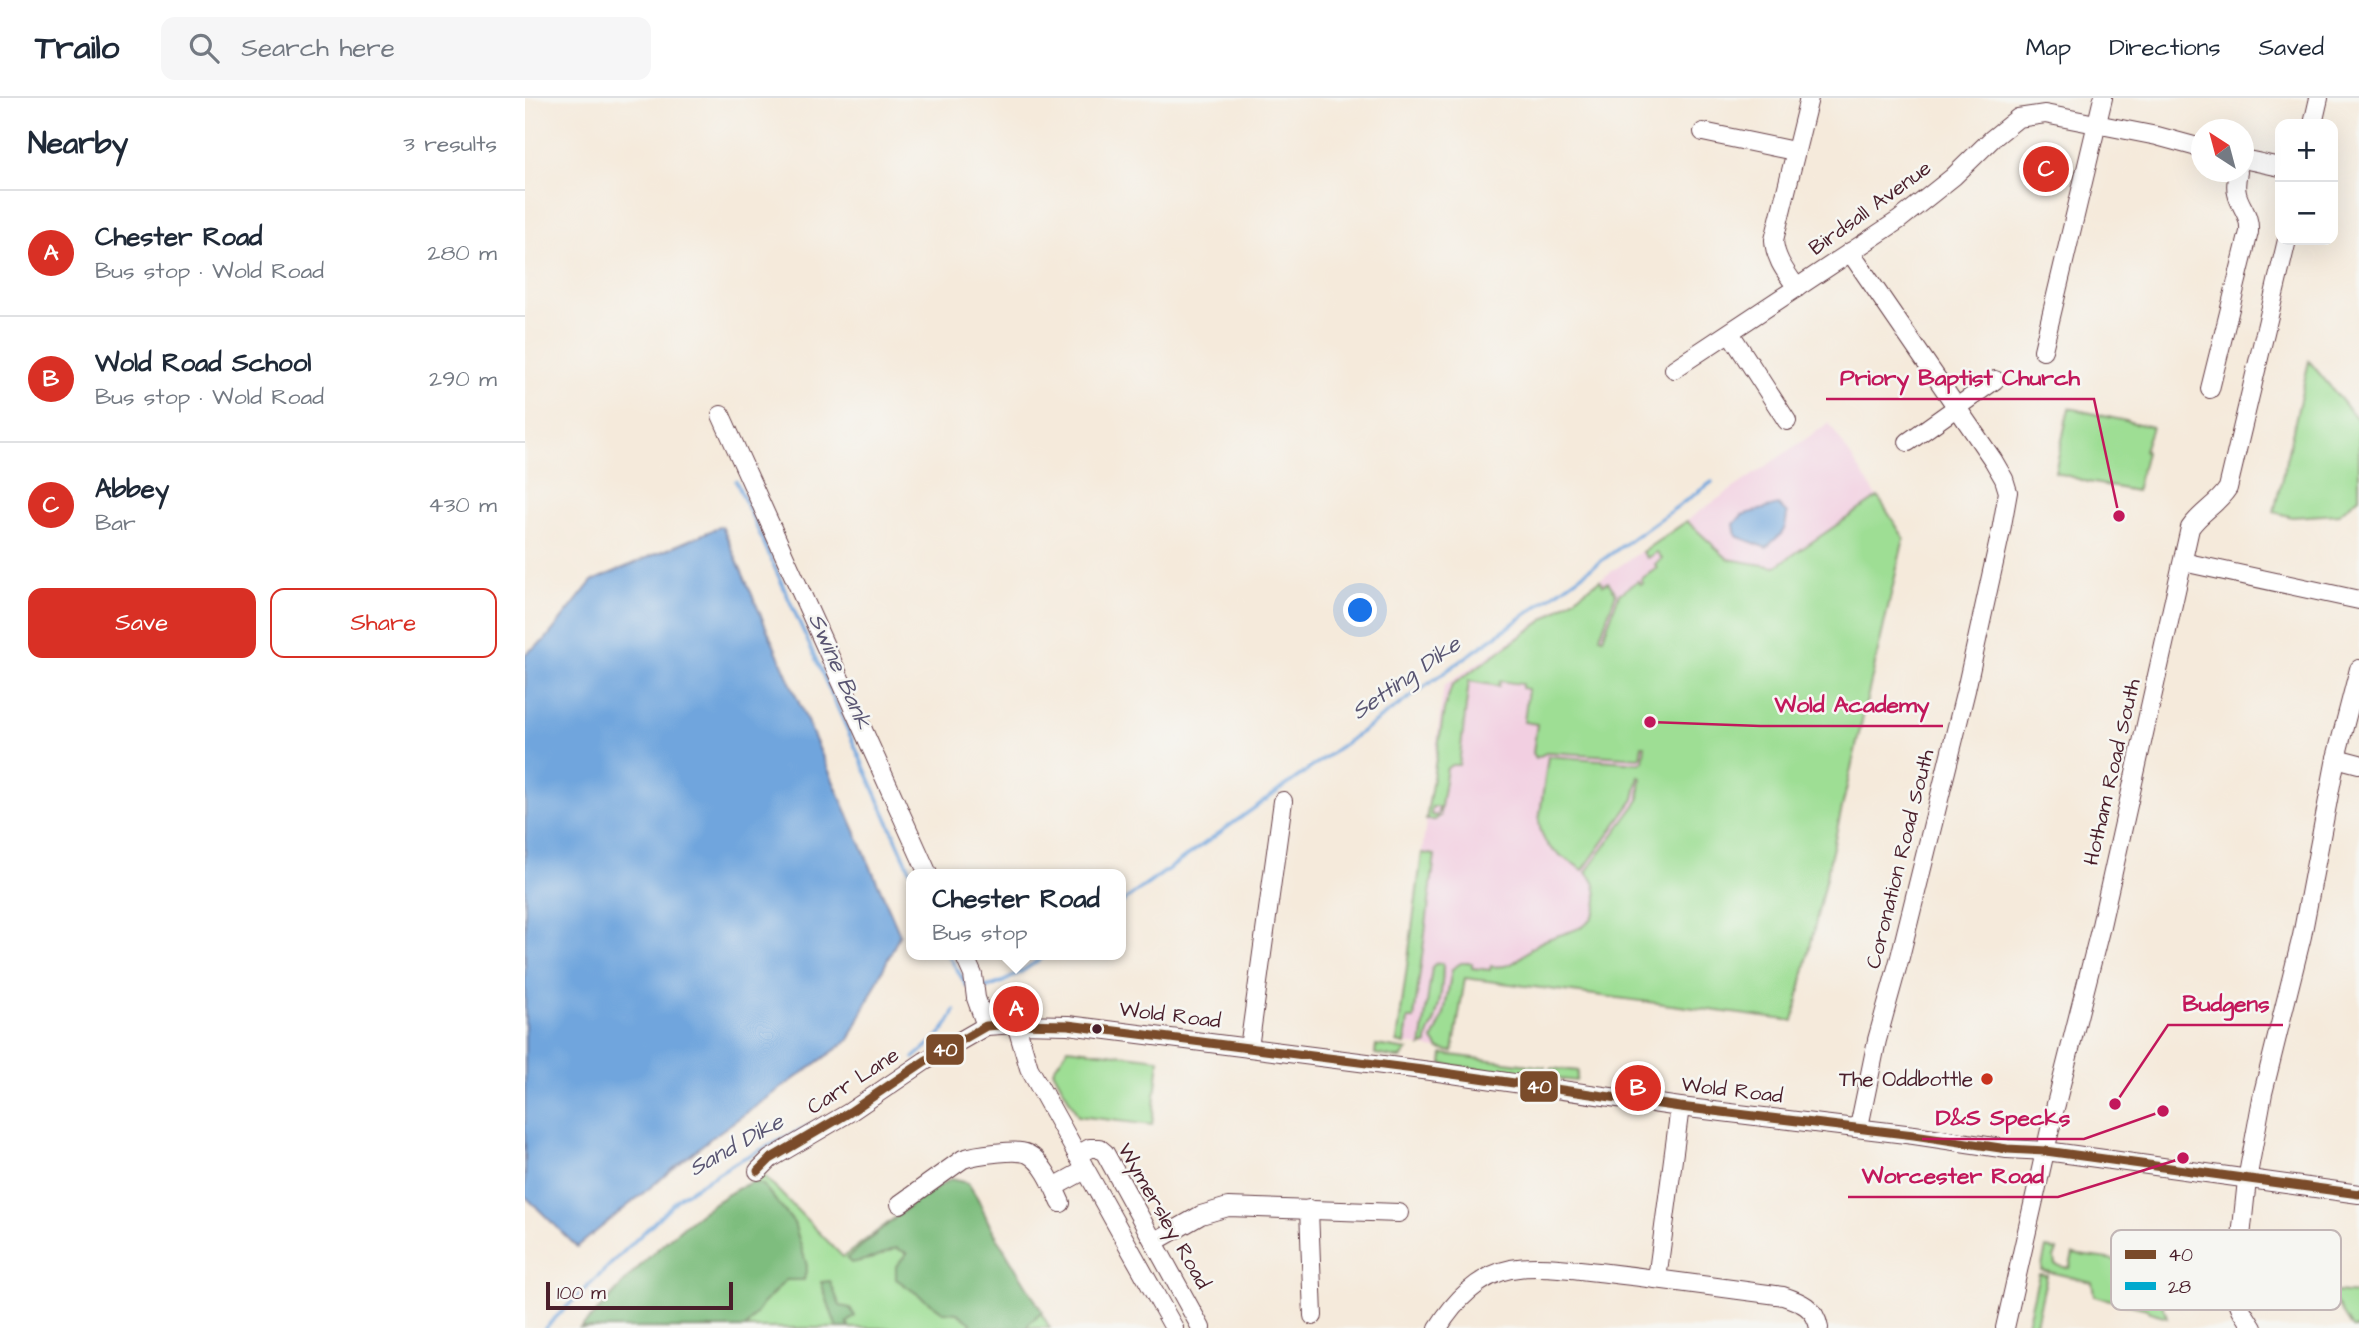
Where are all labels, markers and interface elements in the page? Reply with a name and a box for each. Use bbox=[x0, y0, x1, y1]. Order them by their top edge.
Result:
search box bbox=[161, 17, 651, 80]
text: Trailo bbox=[35, 25, 119, 71]
icon: search bbox=[185, 29, 223, 67]
text: Search here bbox=[241, 30, 395, 66]
text: Map bbox=[2026, 31, 2071, 65]
text: Directions bbox=[2109, 31, 2221, 65]
text: Saved bbox=[2259, 31, 2324, 65]
north arrow bbox=[2191, 119, 2254, 182]
map controls bbox=[2275, 119, 2338, 245]
button: + bbox=[2275, 119, 2338, 182]
text: Nearby bbox=[28, 123, 128, 165]
text: 3 results bbox=[403, 128, 497, 160]
pin: C bbox=[2023, 143, 2069, 195]
street label: Birdsall Avenue bbox=[1803, 154, 1937, 262]
button: − bbox=[2275, 182, 2338, 245]
text: Chester Road bbox=[95, 219, 262, 255]
text: A bbox=[44, 237, 58, 269]
text: 280 m bbox=[427, 237, 497, 269]
text: Bus stop · Wold Road bbox=[95, 255, 324, 287]
text: Wold Road School bbox=[95, 345, 311, 381]
callout: Priory Baptist Church bbox=[1826, 355, 2094, 399]
text: Priory Baptist Church bbox=[1840, 362, 2081, 396]
text: B bbox=[43, 363, 59, 395]
text: 290 m bbox=[429, 363, 497, 395]
text: Bus stop · Wold Road bbox=[95, 381, 324, 413]
text: Abbey bbox=[95, 471, 169, 507]
text: C bbox=[43, 489, 59, 521]
text: 430 m bbox=[428, 489, 497, 521]
text: Bar bbox=[95, 507, 136, 539]
button: Save bbox=[28, 588, 256, 658]
button: Share bbox=[270, 588, 497, 658]
your location bbox=[1343, 593, 1377, 627]
water label: Swine Bank bbox=[800, 608, 880, 735]
water label: Setting Dike bbox=[1345, 628, 1469, 728]
street label: Hotham Road South bbox=[2076, 675, 2148, 868]
callout: Wold Academy bbox=[1760, 682, 1943, 726]
text: Wold Academy bbox=[1774, 689, 1930, 723]
street label: Coronation Road South bbox=[1859, 746, 1941, 972]
popup bbox=[906, 869, 1126, 960]
text: Chester Road bbox=[932, 881, 1100, 917]
text: Bus stop bbox=[932, 917, 1028, 949]
callout: Budgens bbox=[2168, 981, 2283, 1025]
pin: A bbox=[993, 983, 1039, 1035]
text: Budgens bbox=[2182, 988, 2270, 1021]
street label: Wold Road bbox=[1117, 994, 1223, 1036]
unlabelled marker bbox=[1090, 1022, 1104, 1036]
line badge: 40 bbox=[925, 1033, 965, 1066]
text: 40 bbox=[933, 1037, 957, 1064]
street label: Carr Lane bbox=[801, 1040, 905, 1122]
pin: B bbox=[1615, 1062, 1661, 1114]
place label: The Oddbottle bbox=[1839, 1065, 1973, 1094]
street label: Wold Road bbox=[1679, 1069, 1785, 1111]
line badge: 40 bbox=[1519, 1070, 1559, 1103]
marker: The Oddbottle bbox=[1979, 1071, 1995, 1087]
text: 40 bbox=[1527, 1074, 1551, 1101]
callout: D&S Specks bbox=[1922, 1095, 2084, 1139]
text: D&S Specks bbox=[1936, 1102, 2071, 1134]
water label: Sand Dike bbox=[683, 1105, 791, 1184]
street label: Wymersley Road bbox=[1109, 1138, 1218, 1295]
callout: Worcester Road bbox=[1848, 1153, 2058, 1197]
text: Worcester Road bbox=[1861, 1160, 2044, 1192]
legend bbox=[2111, 1230, 2341, 1310]
text: 40 bbox=[2168, 1242, 2193, 1269]
text: 28 bbox=[2168, 1274, 2191, 1301]
scale bar bbox=[546, 1279, 733, 1311]
text: 100 m bbox=[557, 1280, 606, 1307]

